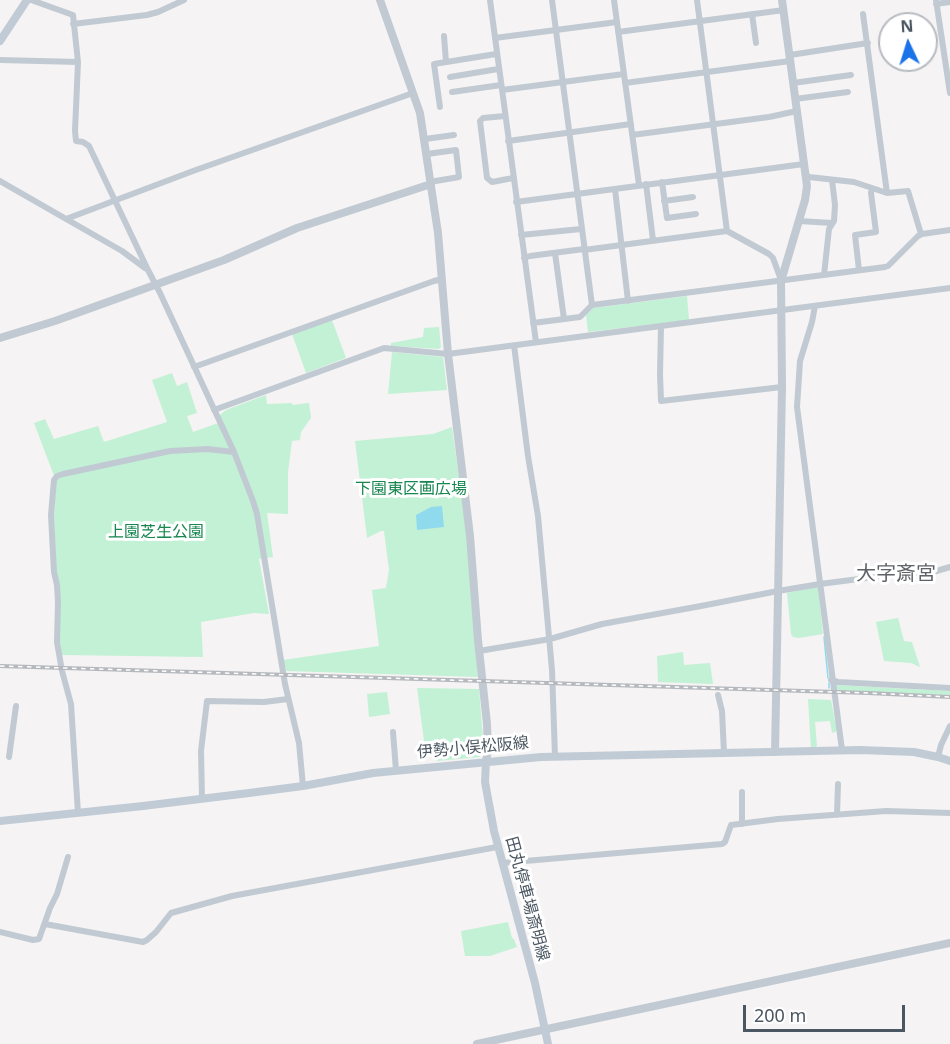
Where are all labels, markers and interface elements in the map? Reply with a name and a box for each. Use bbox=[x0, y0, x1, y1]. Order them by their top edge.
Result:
north arrow bbox=[878, 12, 938, 72]
text: N bbox=[900, 15, 914, 37]
park label: 下園東区画広場 bbox=[355, 479, 467, 499]
park label: 上園芝生公園 bbox=[108, 522, 204, 542]
district label: 大字斎宮 bbox=[856, 562, 936, 586]
street label: 伊勢小俣松阪線 bbox=[416, 734, 530, 762]
street label: 田丸停車場斎明線 bbox=[501, 835, 553, 963]
scale bar bbox=[746, 993, 908, 1031]
text: 200 m bbox=[754, 1003, 806, 1027]

